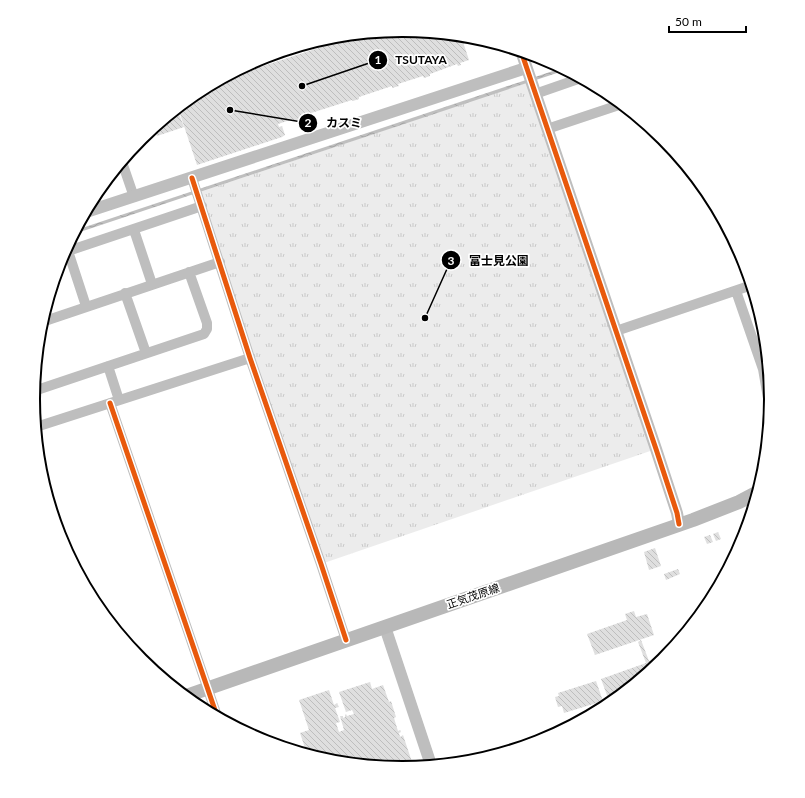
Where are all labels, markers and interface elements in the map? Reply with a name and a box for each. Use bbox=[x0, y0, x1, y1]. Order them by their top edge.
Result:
scale bar bbox=[669, 8, 746, 34]
text: 50 m bbox=[675, 14, 702, 29]
callout: TSUTAYA bbox=[368, 48, 455, 72]
text: 1 bbox=[375, 52, 382, 67]
text: TSUTAYA bbox=[395, 52, 447, 67]
callout: カスミ bbox=[298, 111, 370, 135]
text: 2 bbox=[305, 115, 312, 130]
text: カスミ bbox=[326, 115, 362, 130]
callout: 富士見公園 bbox=[441, 248, 537, 272]
text: 3 bbox=[448, 253, 455, 268]
text: 富士見公園 bbox=[469, 253, 529, 268]
street label: 正気茂原線 bbox=[445, 580, 501, 611]

